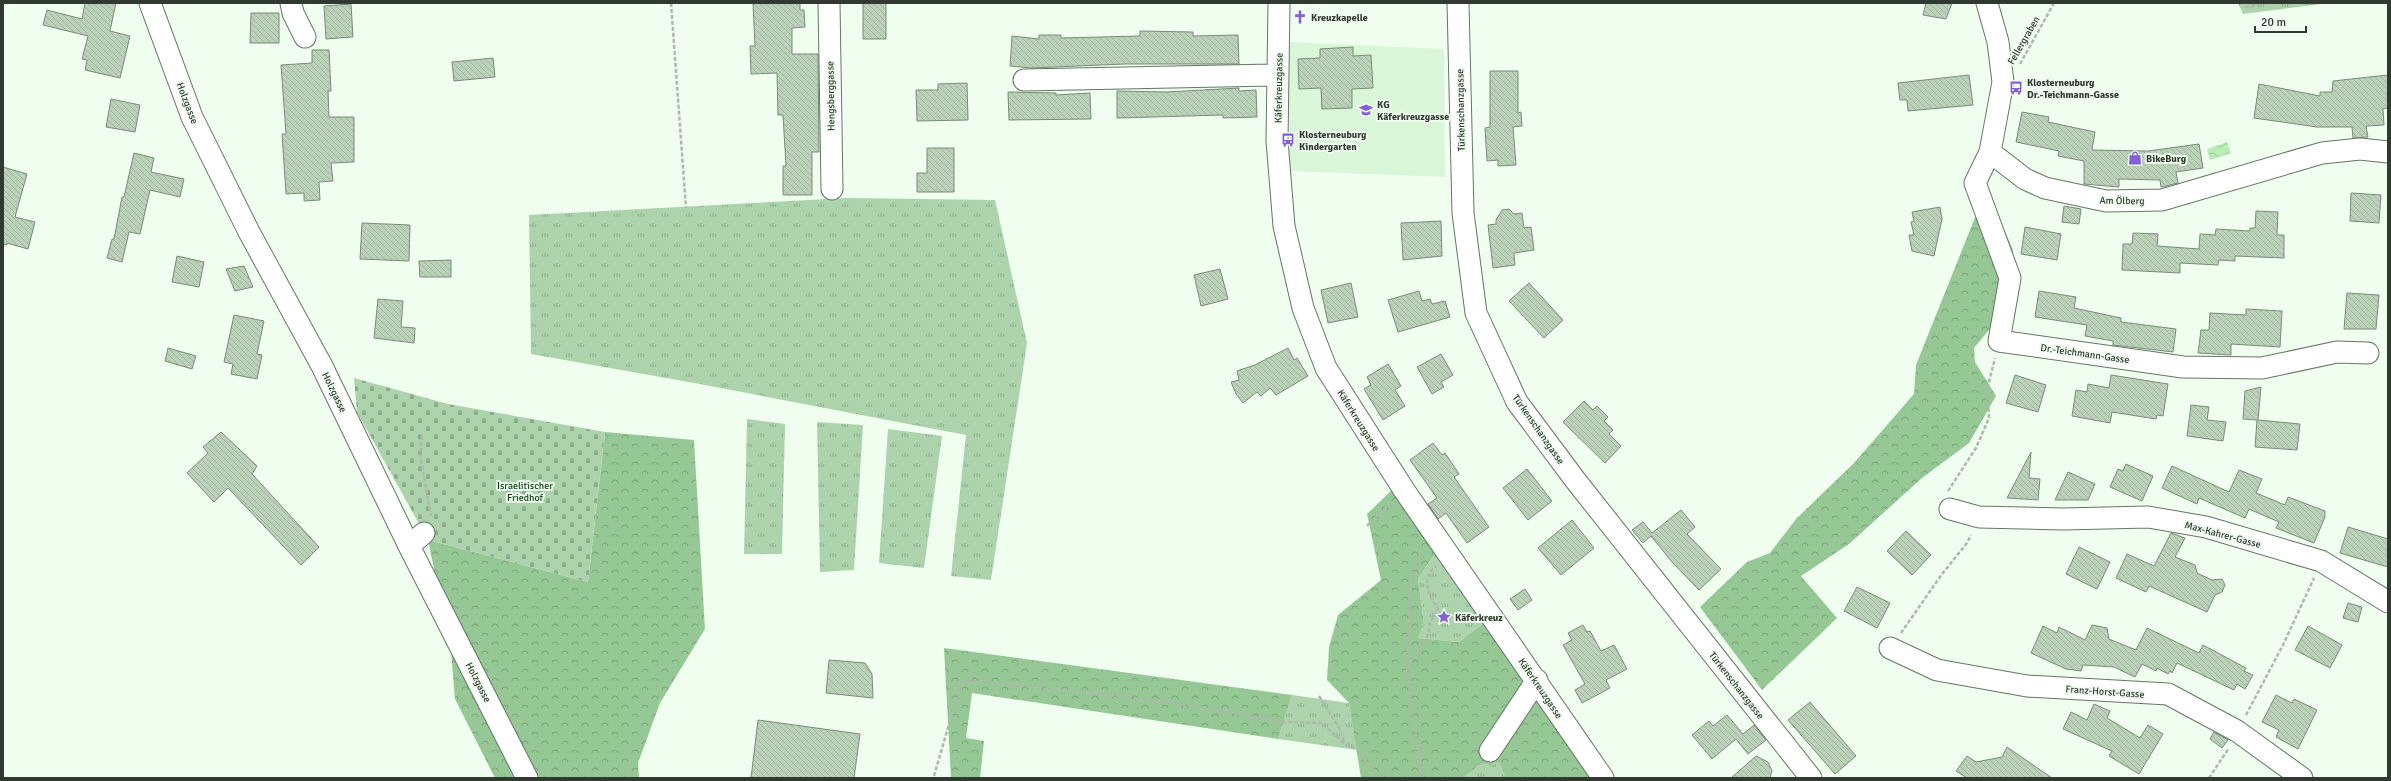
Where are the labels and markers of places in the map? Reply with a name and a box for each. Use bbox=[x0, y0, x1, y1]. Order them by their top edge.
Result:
church icon: Kreuzkapelle bbox=[1292, 9, 1308, 25]
place label: Kreuzkapelle bbox=[1311, 12, 1368, 24]
place label: Klosterneuburg Dr.-Teichmann-Gasse bbox=[2027, 77, 2119, 101]
bus stop icon: Klosterneuburg Dr.-Teichmann-Gasse bbox=[2008, 80, 2024, 96]
place label: KG Käferkreuzgasse bbox=[1377, 99, 1449, 123]
school or university icon: KG Käferkreuzgasse bbox=[1358, 102, 1374, 118]
place label: Klosterneuburg Kindergarten bbox=[1299, 129, 1367, 153]
bus stop icon: Klosterneuburg Kindergarten bbox=[1280, 132, 1296, 148]
shop icon: BikeBurg bbox=[2127, 150, 2143, 166]
place label: BikeBurg bbox=[2146, 153, 2187, 165]
place icon: Käferkreuz bbox=[1436, 609, 1452, 625]
place label: Käferkreuz bbox=[1455, 612, 1503, 624]

